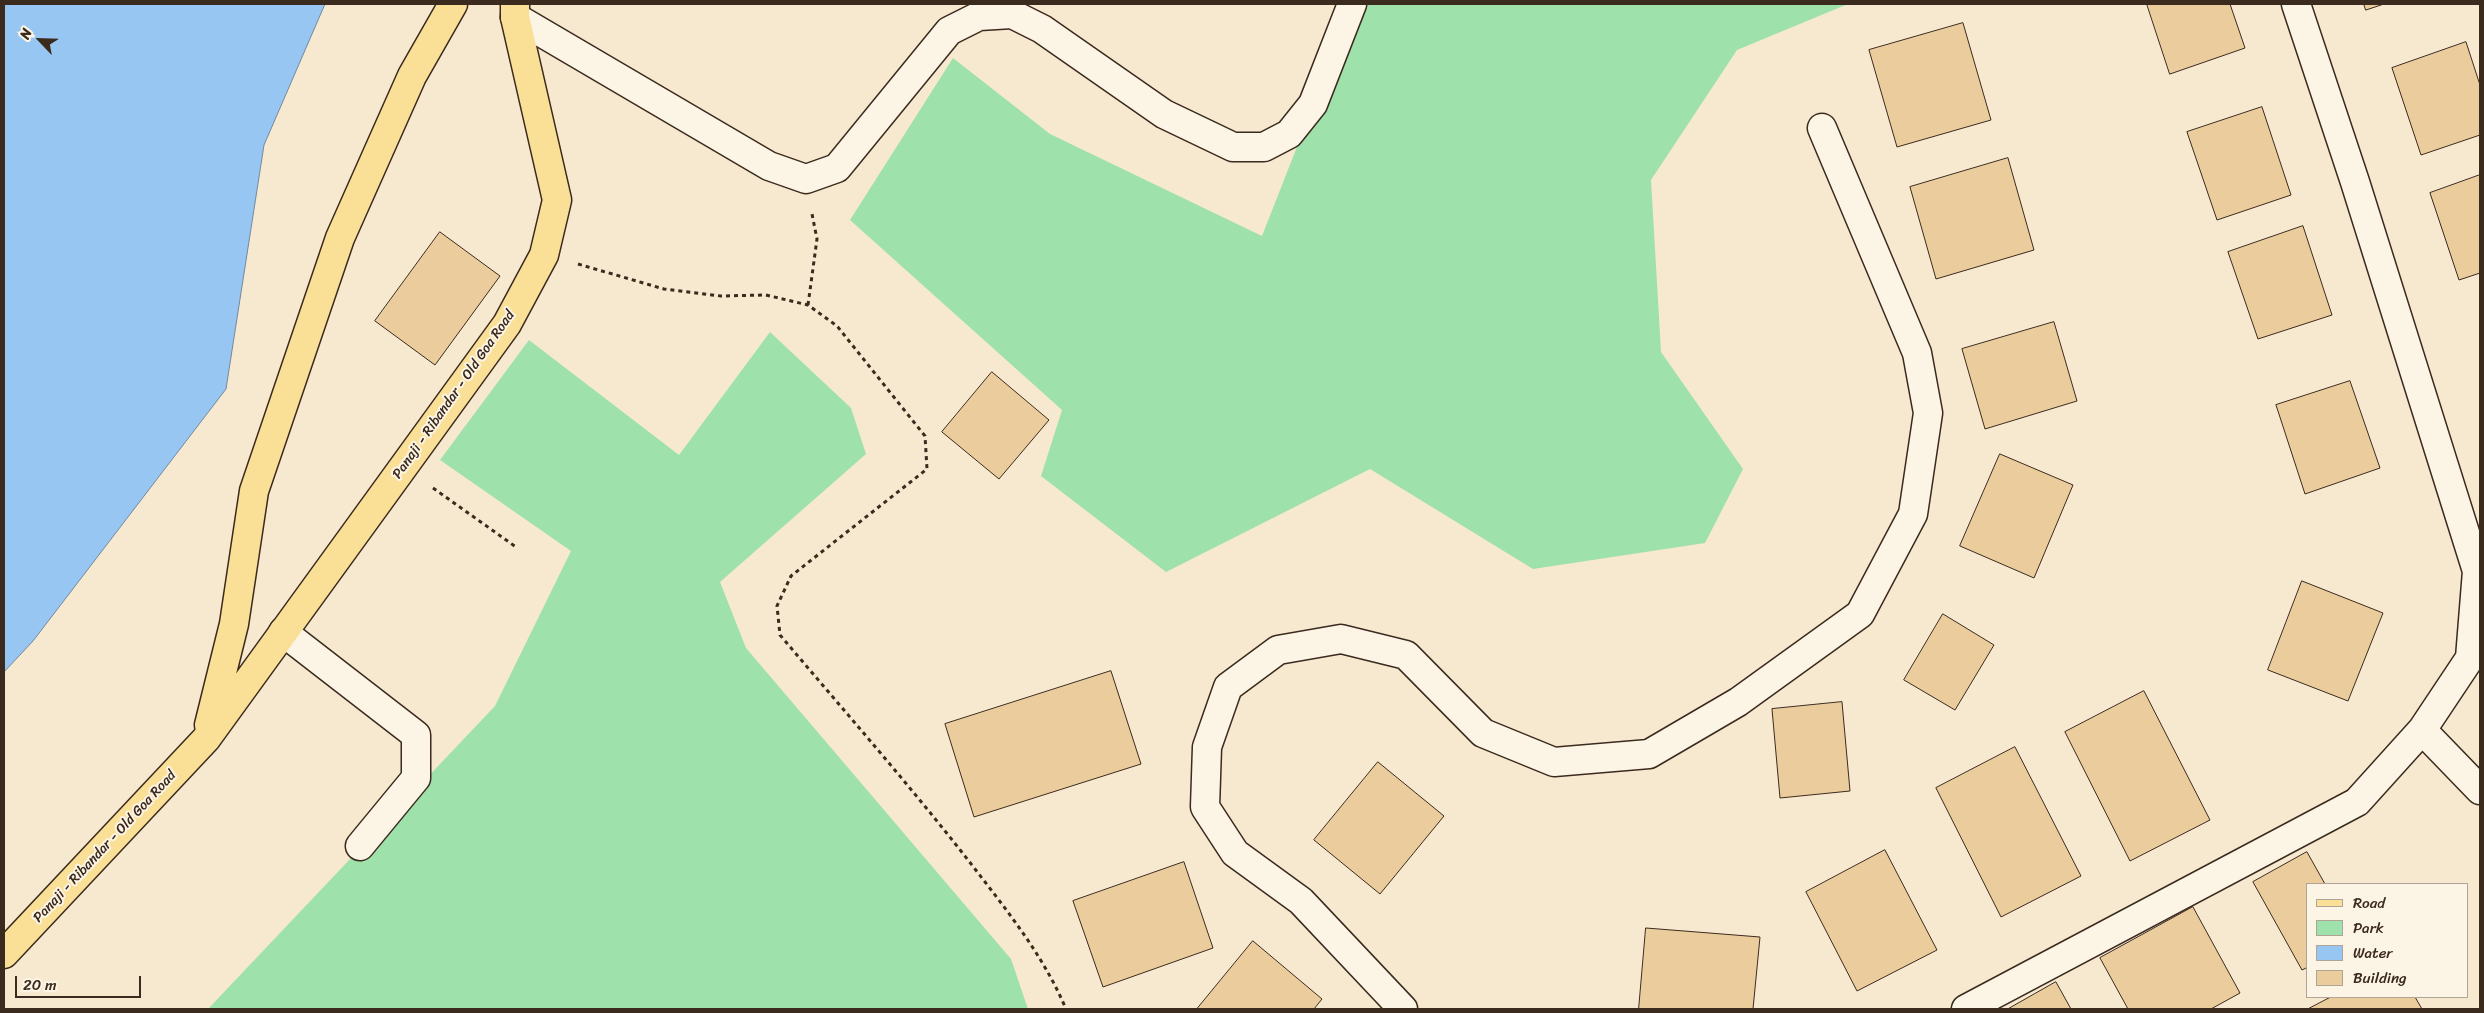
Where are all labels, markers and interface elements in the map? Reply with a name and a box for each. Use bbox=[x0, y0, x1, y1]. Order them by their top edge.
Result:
north arrow bbox=[15, 15, 65, 65]
text: N bbox=[12, 24, 39, 43]
street label: Panaji - Ribandar - Old Goa Road bbox=[389, 308, 519, 482]
street label: Panaji - Ribandar - Old Goa Road bbox=[30, 768, 180, 926]
legend bbox=[2306, 883, 2469, 998]
text: Road bbox=[2353, 890, 2385, 916]
text: Park bbox=[2353, 915, 2384, 941]
text: Water bbox=[2353, 940, 2393, 966]
text: Building bbox=[2353, 965, 2407, 991]
scale bar bbox=[18, 966, 144, 998]
text: 20 m bbox=[23, 972, 57, 998]

